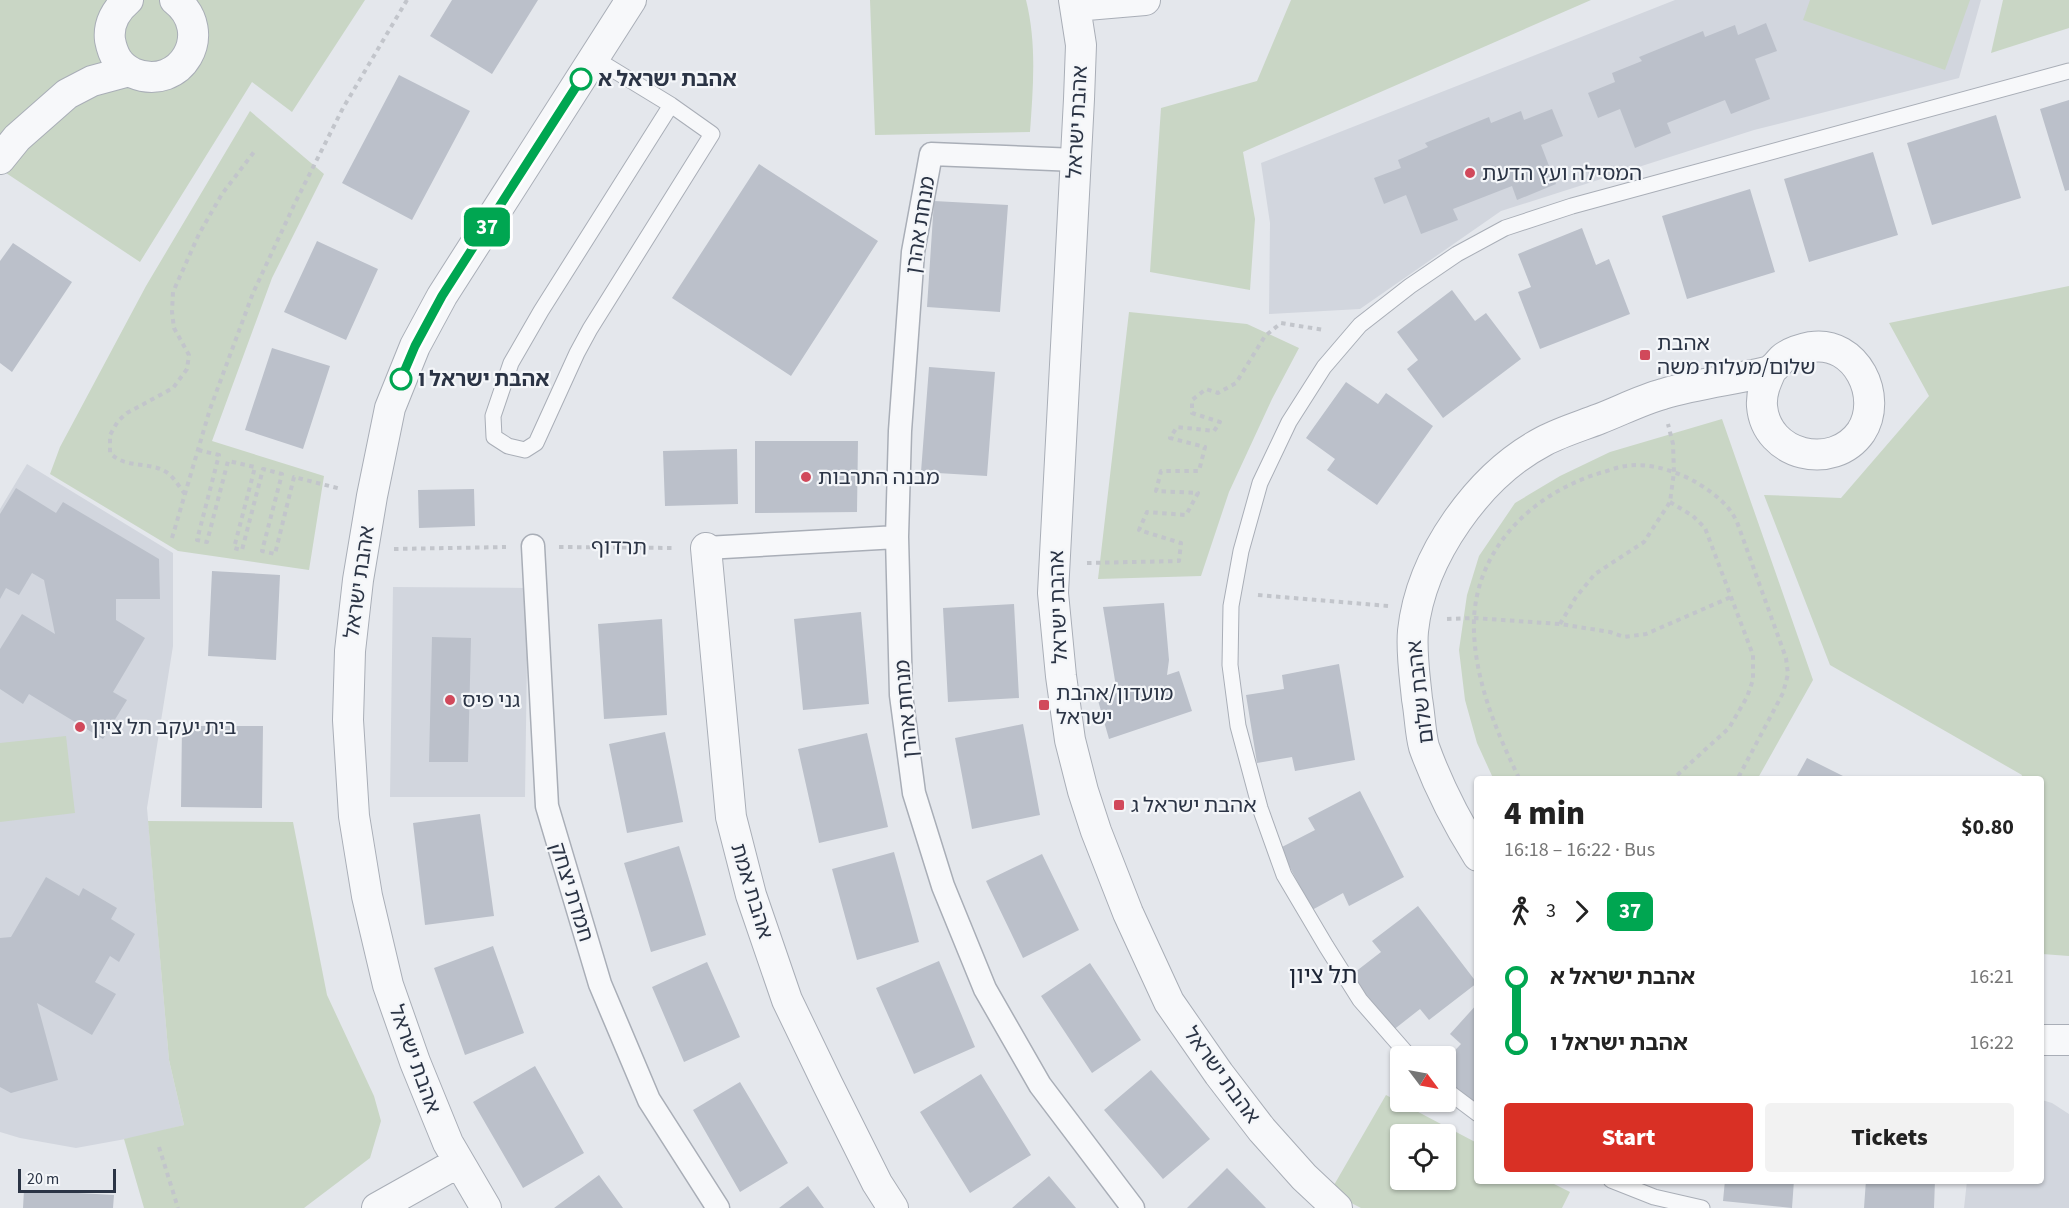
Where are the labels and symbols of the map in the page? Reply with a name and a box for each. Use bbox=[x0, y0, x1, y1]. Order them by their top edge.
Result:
place label: אהבת ישראל א bbox=[598, 64, 737, 94]
street label: אהבת ישראל bbox=[1059, 65, 1095, 179]
marker: אהבת ישראל א bbox=[570, 68, 592, 90]
place label: המסילה ועץ הדעת bbox=[1482, 158, 1642, 188]
marker: המסילה ועץ הדעת bbox=[1463, 166, 1477, 180]
street label: מנחת אהרן bbox=[897, 174, 943, 276]
line badge: 37 bbox=[460, 208, 514, 246]
place label: אהבת שלום/מעלות משה bbox=[1657, 328, 1816, 382]
marker: אהבת שלום/מעלות משה bbox=[1638, 348, 1652, 362]
place label: אהבת ישראל ו bbox=[418, 364, 550, 394]
marker: אהבת ישראל ו bbox=[390, 368, 412, 390]
place label: מבנה התרבות bbox=[818, 462, 940, 492]
marker: מבנה התרבות bbox=[799, 470, 813, 484]
street label: אהבת ישראל bbox=[336, 524, 382, 640]
street label: תרדוף bbox=[591, 532, 647, 562]
street label: אהבת ישראל bbox=[1041, 550, 1075, 664]
street label: אהבת שלום bbox=[1399, 639, 1441, 745]
street label: מנחת אהרן bbox=[887, 658, 925, 759]
place label: מועדון/אהבת ישראל bbox=[1056, 678, 1174, 732]
place label: גני פיס bbox=[462, 685, 520, 715]
marker: גני פיס bbox=[443, 693, 457, 707]
marker: מועדון/אהבת ישראל bbox=[1037, 698, 1051, 712]
place label: בית יעקב תל ציון bbox=[92, 712, 237, 742]
marker: בית יעקב תל ציון bbox=[73, 720, 87, 734]
place label: אהבת ישראל ג bbox=[1131, 790, 1257, 820]
marker: אהבת ישראל ג bbox=[1112, 798, 1126, 812]
street label: חמדת יצחק bbox=[543, 839, 601, 945]
street label: אהבת אמת bbox=[723, 839, 781, 943]
district label: תל ציון bbox=[1289, 958, 1357, 993]
street label: אהבת ישראל bbox=[381, 1001, 449, 1117]
street label: אהבת ישראל bbox=[1177, 1020, 1267, 1130]
north arrow bbox=[1390, 1046, 1456, 1112]
scale bar bbox=[18, 1166, 116, 1194]

